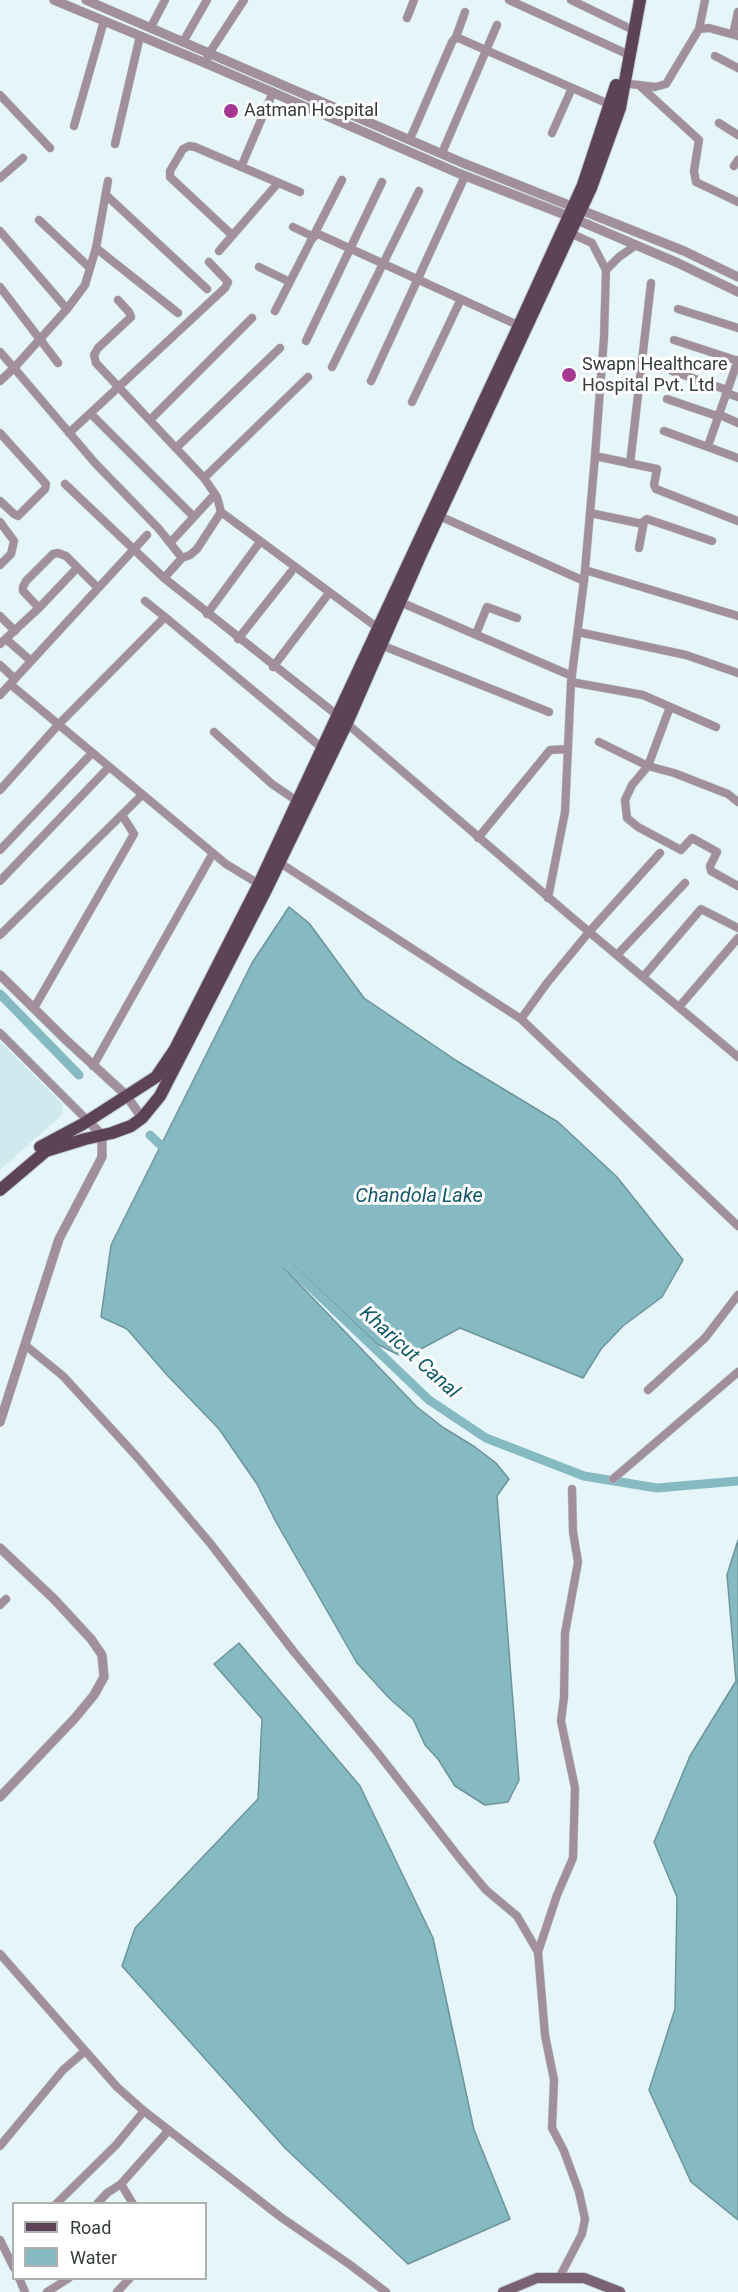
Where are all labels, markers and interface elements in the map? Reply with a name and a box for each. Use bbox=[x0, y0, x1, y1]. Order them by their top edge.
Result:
place label: Aatman Hospital bbox=[244, 100, 378, 122]
marker: Aatman Hospital bbox=[222, 102, 240, 120]
place label: Swapn Healthcare Hospital Pvt. Ltd bbox=[582, 354, 728, 397]
marker: Swapn Healthcare Hospital Pvt. Ltd bbox=[560, 366, 578, 384]
water label: Chandola Lake bbox=[355, 1185, 483, 1209]
water label: Kharicut Canal bbox=[354, 1302, 464, 1404]
legend bbox=[12, 2202, 207, 2280]
text: Road bbox=[70, 2217, 111, 2238]
text: Water bbox=[70, 2247, 117, 2268]

